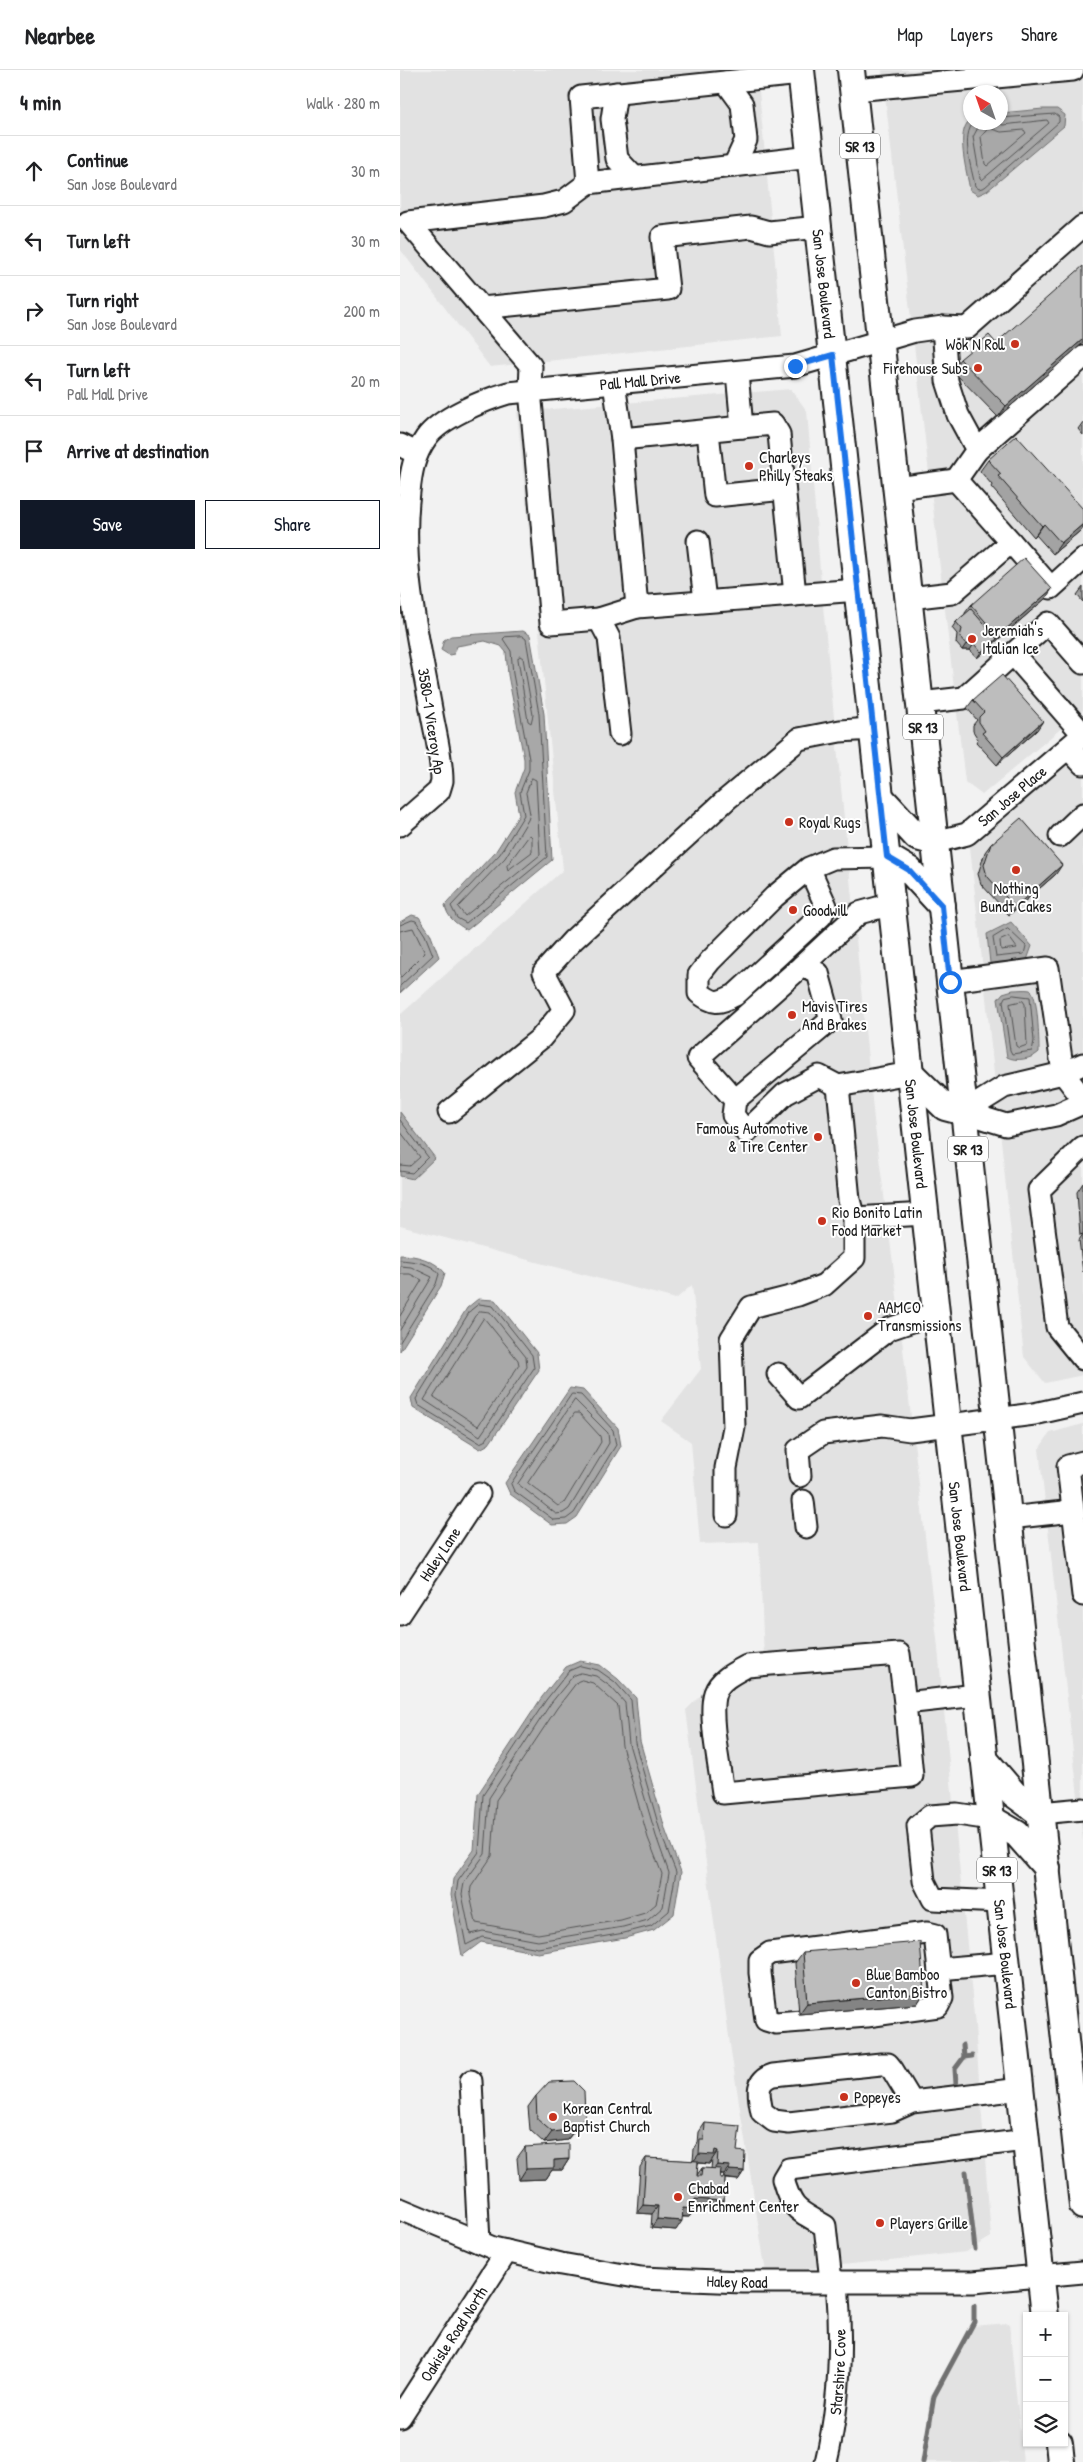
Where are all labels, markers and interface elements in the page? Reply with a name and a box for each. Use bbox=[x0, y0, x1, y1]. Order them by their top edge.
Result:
text: Nearbee bbox=[25, 19, 95, 51]
text: Map bbox=[897, 22, 923, 47]
text: Layers bbox=[951, 22, 993, 47]
text: Share bbox=[1021, 22, 1058, 47]
north arrow bbox=[963, 85, 1008, 130]
text: 4 min bbox=[20, 88, 61, 117]
text: Walk · 280 m bbox=[306, 92, 380, 114]
road number: SR 13 bbox=[840, 134, 880, 158]
text: Continue bbox=[67, 147, 128, 173]
icon: ahead bbox=[20, 157, 48, 185]
text: 30 m bbox=[351, 160, 380, 182]
text: San Jose Boulevard bbox=[67, 173, 177, 195]
icon: left bbox=[20, 227, 48, 255]
text: Turn left bbox=[67, 228, 130, 254]
street label: San Jose Boulevard bbox=[807, 228, 841, 340]
text: 30 m bbox=[351, 230, 380, 252]
text: Turn right bbox=[67, 287, 138, 313]
icon: right bbox=[20, 297, 48, 325]
text: 200 m bbox=[344, 300, 380, 322]
text: San Jose Boulevard bbox=[67, 313, 177, 335]
place label: Wok N Roll bbox=[946, 333, 1005, 355]
marker: Wok N Roll bbox=[1009, 338, 1021, 350]
route end bbox=[784, 355, 807, 378]
text: Turn left bbox=[67, 357, 130, 383]
place label: Firehouse Subs bbox=[883, 357, 968, 379]
marker: Firehouse Subs bbox=[972, 362, 984, 374]
street label: Pall Mall Drive bbox=[599, 366, 682, 395]
icon: left bbox=[20, 367, 48, 395]
text: 20 m bbox=[351, 370, 380, 392]
text: Pall Mall Drive bbox=[67, 383, 148, 405]
icon: arrive bbox=[20, 437, 48, 465]
text: Arrive at destination bbox=[67, 438, 209, 464]
place label: Charleys Philly Steaks bbox=[759, 446, 833, 486]
marker: Charleys Philly Steaks bbox=[743, 460, 755, 472]
button: Save bbox=[20, 500, 195, 549]
button: Share bbox=[205, 500, 380, 549]
place label: Jeremiah's Italian Ice bbox=[982, 619, 1043, 659]
marker: Jeremiah's Italian Ice bbox=[966, 633, 978, 645]
street label: 3580-1 Viceroy Ap bbox=[413, 667, 451, 776]
road number: SR 13 bbox=[903, 714, 943, 740]
street label: San Jose Place bbox=[973, 760, 1051, 831]
place label: Royal Rugs bbox=[799, 811, 861, 833]
marker: Royal Rugs bbox=[783, 816, 795, 828]
marker: Nothing Bundt Cakes bbox=[1010, 864, 1022, 876]
place label: Nothing Bundt Cakes bbox=[980, 877, 1052, 917]
place label: Goodwill bbox=[803, 899, 848, 921]
marker: Goodwill bbox=[787, 904, 799, 916]
route start bbox=[939, 971, 962, 994]
place label: Mavis Tires And Brakes bbox=[802, 995, 867, 1035]
marker: Mavis Tires And Brakes bbox=[786, 1009, 798, 1021]
street label: San Jose Boulevard bbox=[900, 1078, 933, 1190]
place label: Famous Automotive & Tire Center bbox=[696, 1117, 809, 1157]
marker: Famous Automotive & Tire Center bbox=[812, 1131, 824, 1143]
road number: SR 13 bbox=[948, 1136, 988, 1162]
place label: Rio Bonito Latin Food Market bbox=[831, 1201, 923, 1241]
marker: Rio Bonito Latin Food Market bbox=[816, 1215, 828, 1227]
place label: AAMCO Transmissions bbox=[878, 1296, 962, 1336]
marker: AAMCO Transmissions bbox=[862, 1310, 874, 1322]
street label: San Jose Boulevard bbox=[943, 1481, 977, 1592]
street label: Haley Lane bbox=[414, 1522, 466, 1585]
road number: SR 13 bbox=[977, 1858, 1017, 1882]
street label: San Jose Boulevard bbox=[989, 1898, 1023, 2010]
place label: Blue Bamboo Canton Bistro bbox=[866, 1963, 948, 2003]
marker: Blue Bamboo Canton Bistro bbox=[850, 1977, 862, 1989]
place label: Popeyes bbox=[854, 2086, 901, 2108]
marker: Popeyes bbox=[838, 2091, 850, 2103]
place label: Korean Central Baptist Church bbox=[563, 2097, 653, 2137]
marker: Korean Central Baptist Church bbox=[547, 2111, 559, 2123]
place label: Chabad Enrichment Center bbox=[688, 2177, 799, 2217]
marker: Chabad Enrichment Center bbox=[672, 2191, 684, 2203]
place label: Players Grille bbox=[890, 2212, 969, 2234]
marker: Players Grille bbox=[874, 2217, 886, 2229]
street label: Haley Road bbox=[706, 2270, 768, 2293]
street label: Oakisle Road North bbox=[415, 2282, 493, 2386]
map controls bbox=[1023, 2312, 1068, 2447]
button: + bbox=[1023, 2312, 1068, 2357]
street label: Starshire Cove bbox=[824, 2328, 850, 2416]
button: − bbox=[1023, 2357, 1068, 2402]
button: layers bbox=[1023, 2402, 1068, 2447]

